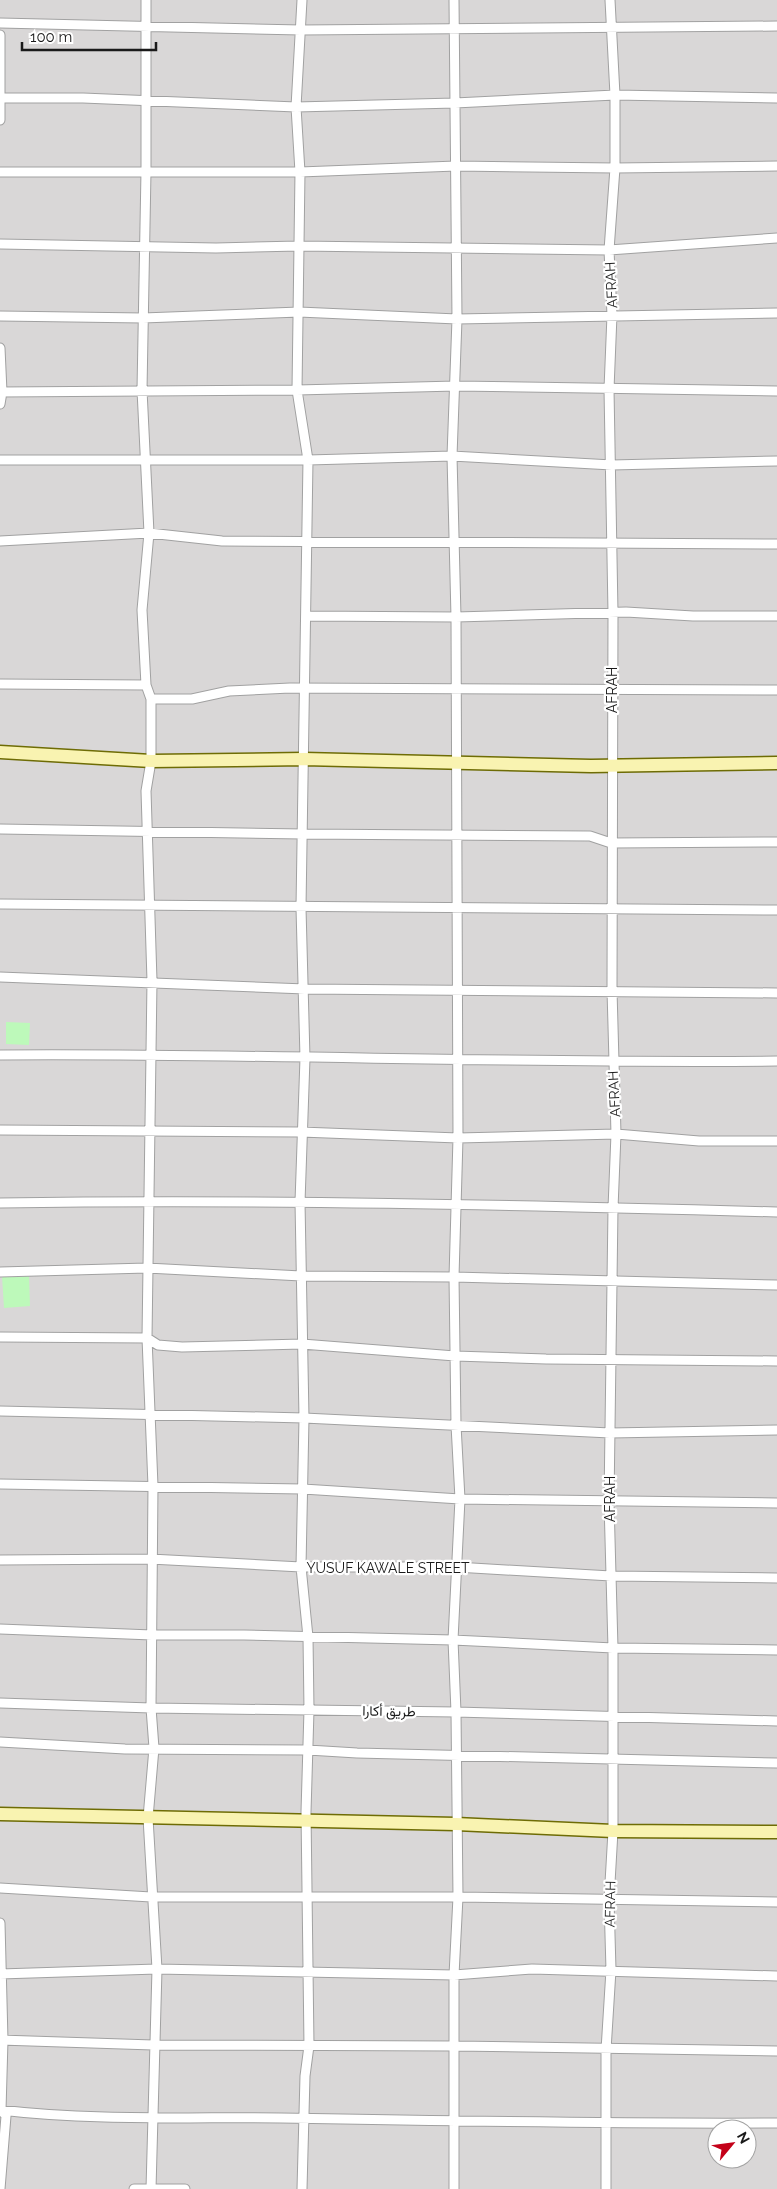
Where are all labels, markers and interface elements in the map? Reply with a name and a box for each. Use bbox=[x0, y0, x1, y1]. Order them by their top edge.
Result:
scale bar bbox=[22, 20, 156, 52]
text: 100 m bbox=[30, 28, 72, 46]
street label: AFRAH bbox=[602, 261, 620, 309]
street label: AFRAH bbox=[604, 667, 620, 713]
street label: AFRAH bbox=[605, 1070, 623, 1118]
street label: AFRAH bbox=[602, 1476, 618, 1522]
street label: YUSUF KAWALE STREET bbox=[306, 1560, 470, 1576]
street label: طريق أكارا bbox=[362, 1703, 416, 1720]
street label: AFRAH bbox=[602, 1881, 618, 1927]
north arrow bbox=[707, 2119, 757, 2169]
text: N bbox=[734, 2129, 753, 2146]

